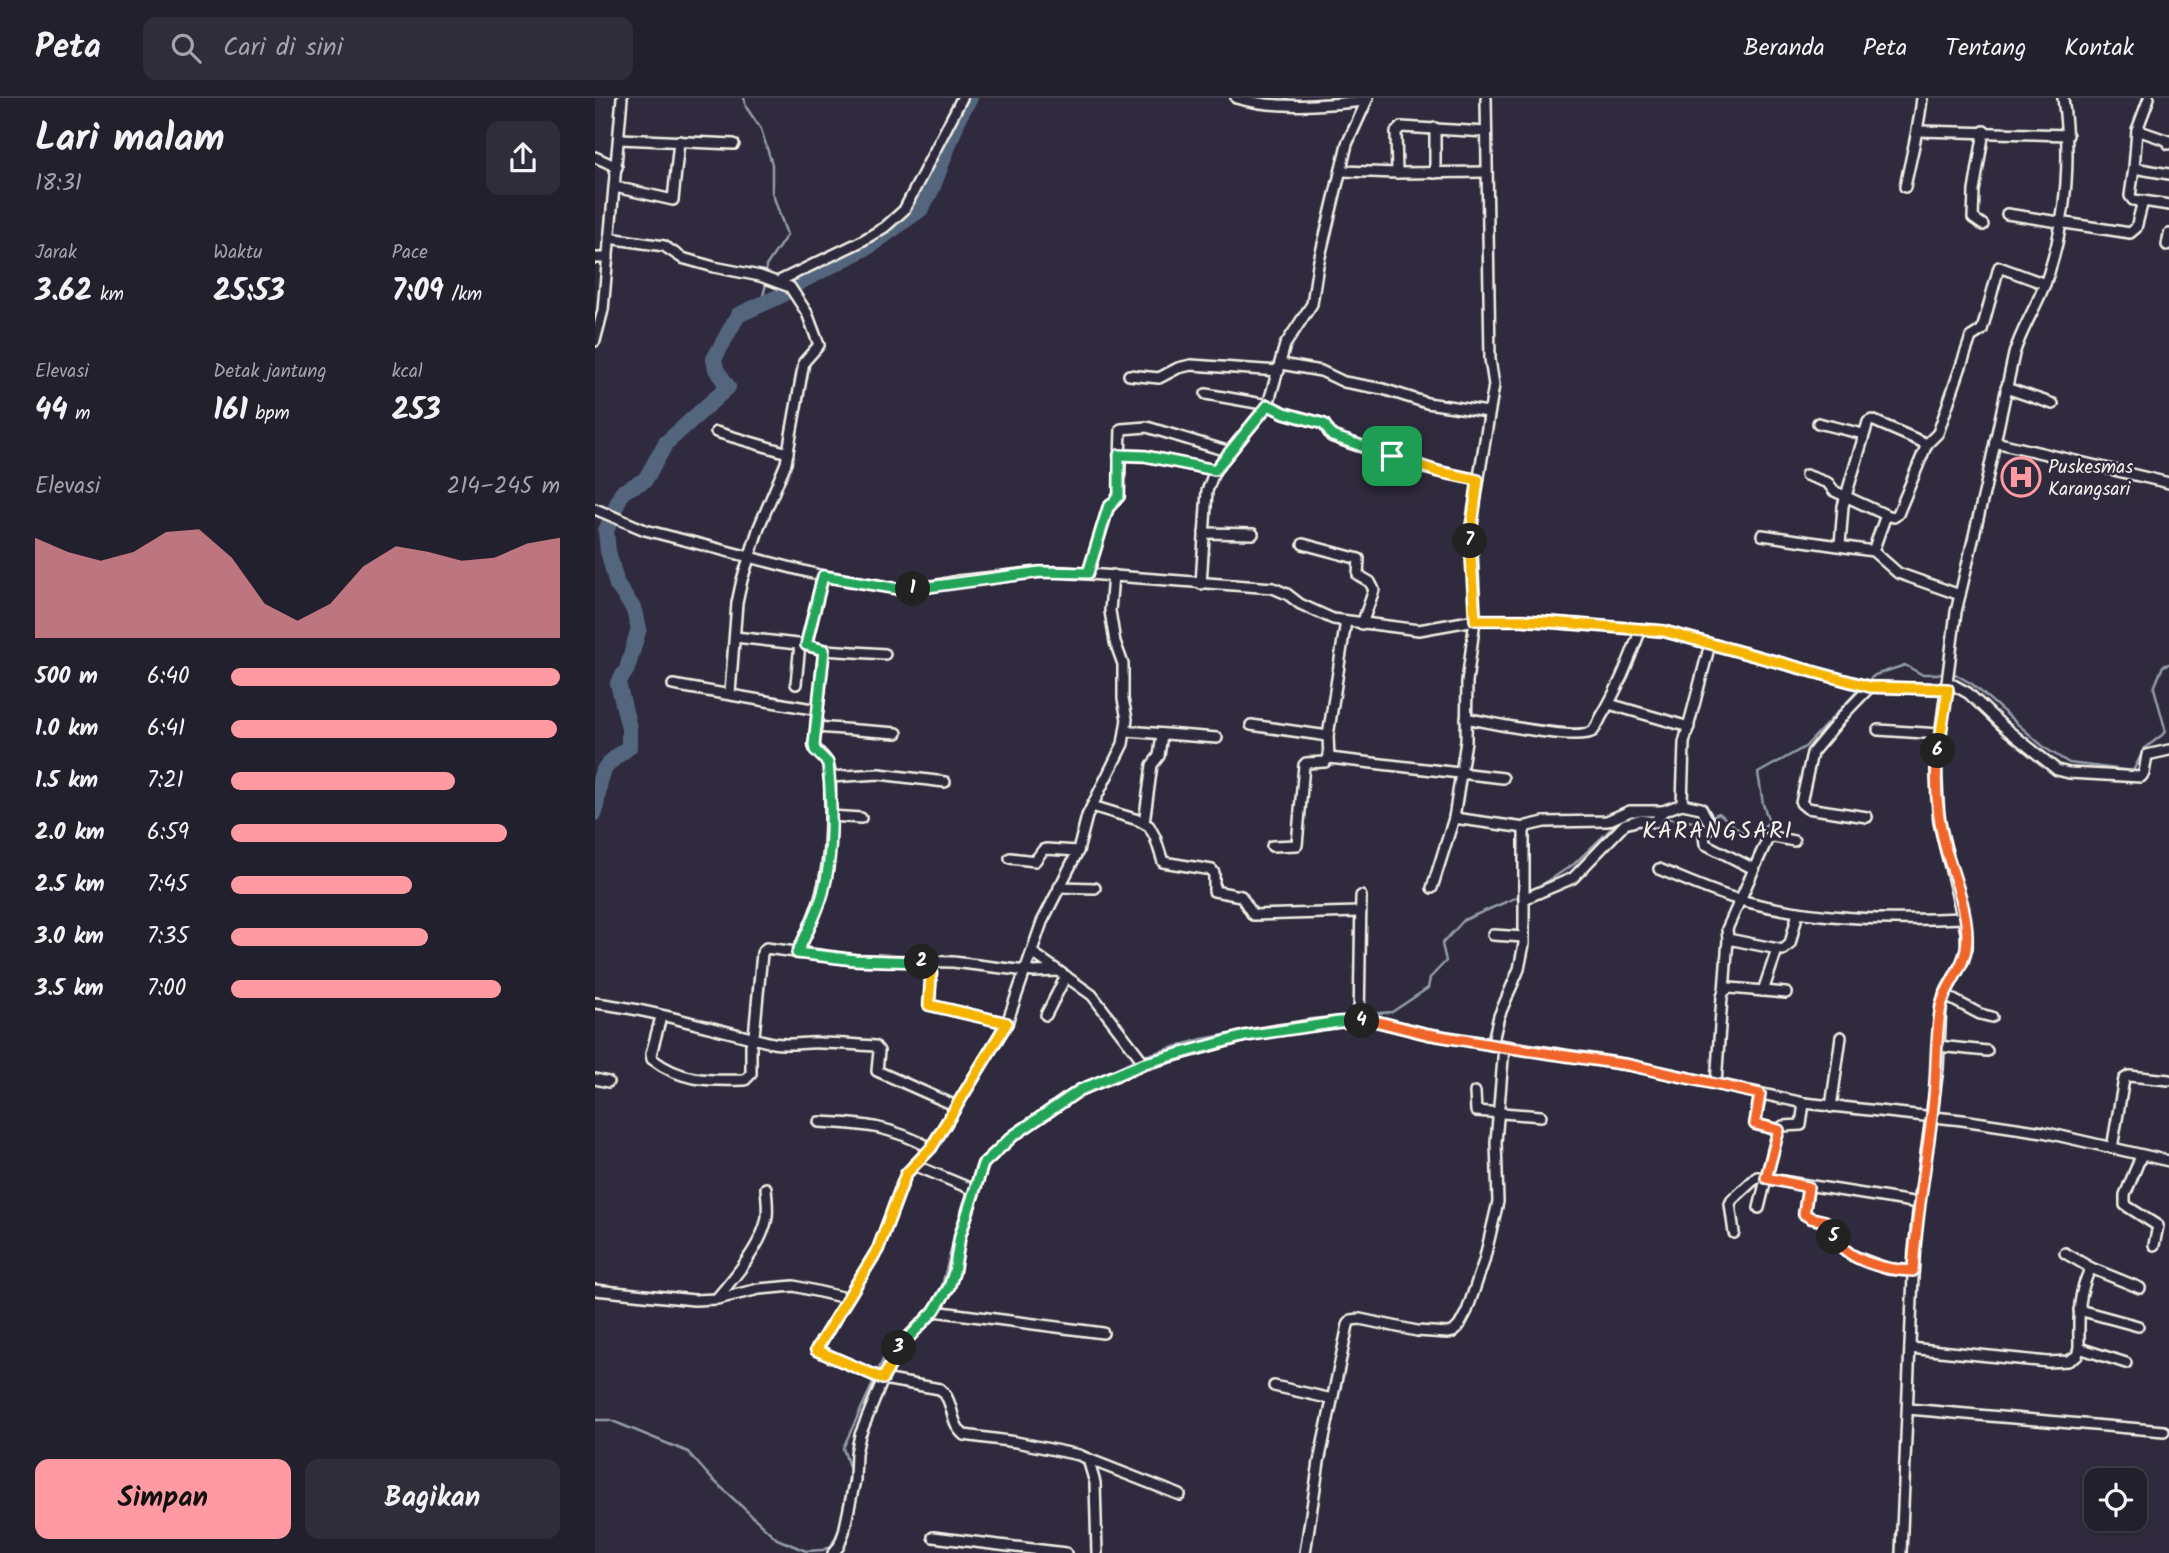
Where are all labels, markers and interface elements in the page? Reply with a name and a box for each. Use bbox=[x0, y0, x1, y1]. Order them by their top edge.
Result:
search box bbox=[143, 17, 633, 80]
text: Peta bbox=[35, 22, 101, 75]
text: Cari di sini bbox=[223, 27, 343, 69]
icon: search bbox=[167, 29, 205, 67]
text: Beranda bbox=[1743, 29, 1825, 68]
text: Peta bbox=[1863, 29, 1907, 68]
text: Tentang bbox=[1945, 29, 2026, 68]
text: Kontak bbox=[2064, 29, 2134, 68]
text: Lari malam bbox=[35, 110, 225, 170]
button: share bbox=[486, 121, 560, 195]
text: 18:31 bbox=[35, 166, 82, 202]
text: Jarak bbox=[35, 238, 77, 268]
text: Waktu bbox=[213, 238, 263, 268]
text: Pace bbox=[392, 238, 428, 268]
text: 3.62 bbox=[35, 268, 92, 316]
text: 25:53 bbox=[213, 268, 285, 316]
text: 7:09 bbox=[392, 268, 444, 316]
text: km bbox=[92, 280, 124, 310]
text: /km bbox=[444, 280, 482, 310]
text: Elevasi bbox=[35, 357, 89, 387]
text: Detak jantung bbox=[213, 357, 326, 387]
text: kcal bbox=[392, 357, 423, 387]
text: 44 bbox=[35, 387, 68, 435]
text: 161 bbox=[213, 387, 248, 435]
text: 253 bbox=[392, 387, 441, 435]
text: m bbox=[68, 399, 90, 429]
text: bpm bbox=[248, 399, 290, 429]
pin bbox=[1362, 426, 1422, 486]
icon: arrive bbox=[1373, 437, 1411, 475]
place label: Puskesmas Karangsari bbox=[2048, 453, 2133, 505]
hospital icon: Puskesmas Karangsari bbox=[2000, 456, 2042, 498]
text: Elevasi bbox=[35, 469, 100, 505]
text: 214–245 m bbox=[447, 469, 560, 505]
pin: 7 bbox=[1453, 524, 1487, 558]
text: 7 bbox=[1465, 525, 1474, 555]
pin: 1 bbox=[895, 572, 931, 606]
text: 1 bbox=[910, 573, 915, 603]
text: 500 m bbox=[35, 659, 98, 695]
text: 6:40 bbox=[147, 659, 190, 695]
text: 1.0 km bbox=[35, 711, 98, 747]
text: 6:41 bbox=[147, 711, 185, 747]
pin: 6 bbox=[1921, 734, 1955, 768]
text: 6 bbox=[1932, 735, 1943, 765]
text: 1.5 km bbox=[35, 763, 98, 799]
text: 7:21 bbox=[147, 763, 184, 799]
district label: KARANGSARI bbox=[1642, 814, 1794, 850]
text: 2.0 km bbox=[35, 815, 105, 851]
text: 6:59 bbox=[147, 815, 189, 851]
text: 2.5 km bbox=[35, 867, 105, 903]
text: 7:45 bbox=[147, 867, 188, 903]
text: 3.0 km bbox=[35, 919, 104, 955]
text: 7:35 bbox=[147, 919, 189, 955]
pin: 2 bbox=[905, 944, 939, 980]
text: 2 bbox=[916, 946, 927, 976]
text: 3.5 km bbox=[35, 971, 104, 1007]
text: 7:00 bbox=[147, 971, 186, 1007]
pin: 4 bbox=[1345, 1004, 1379, 1038]
text: 4 bbox=[1356, 1005, 1367, 1035]
pin: 5 bbox=[1817, 1220, 1851, 1254]
text: 5 bbox=[1829, 1221, 1838, 1251]
pin: 3 bbox=[881, 1330, 917, 1366]
text: 3 bbox=[893, 1332, 904, 1362]
button: Simpan bbox=[35, 1459, 291, 1539]
button: Bagikan bbox=[305, 1459, 560, 1539]
map controls bbox=[2084, 1468, 2147, 1531]
button: locate bbox=[2084, 1468, 2147, 1531]

